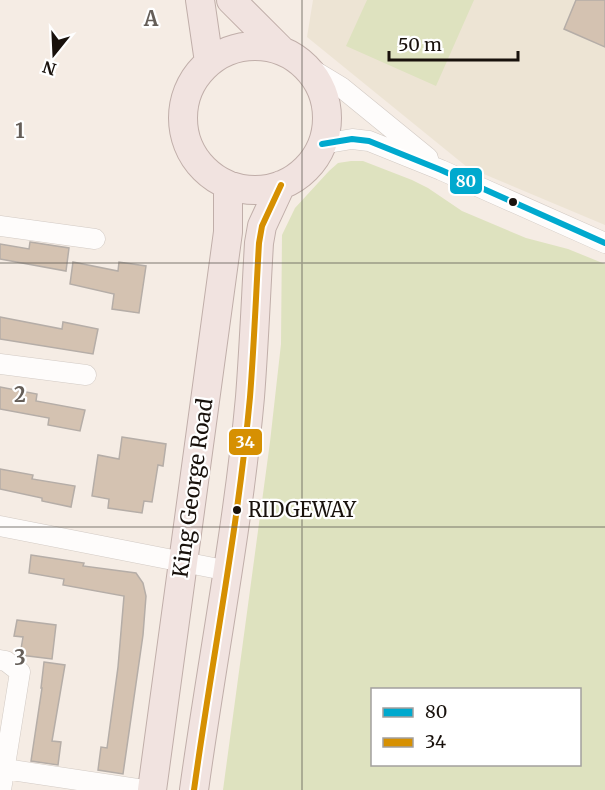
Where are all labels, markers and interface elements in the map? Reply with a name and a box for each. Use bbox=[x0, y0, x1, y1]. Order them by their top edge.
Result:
text: A bbox=[143, 6, 159, 31]
north arrow bbox=[24, 24, 84, 84]
scale bar bbox=[389, 24, 518, 62]
text: 50 m bbox=[398, 33, 442, 56]
text: N bbox=[40, 57, 58, 80]
text: 1 bbox=[15, 118, 25, 143]
line badge: 80 bbox=[449, 167, 483, 195]
text: 80 bbox=[456, 171, 476, 191]
unlabelled marker bbox=[507, 196, 519, 208]
text: 2 bbox=[14, 382, 26, 407]
street label: King George Road bbox=[167, 396, 219, 579]
line badge: 34 bbox=[228, 428, 263, 456]
text: 34 bbox=[235, 432, 255, 452]
place label: RIDGEWAY bbox=[248, 497, 357, 522]
marker: RIDGEWAY bbox=[231, 504, 243, 516]
text: 3 bbox=[14, 645, 26, 670]
legend bbox=[371, 688, 581, 766]
text: 80 bbox=[425, 700, 447, 723]
text: 34 bbox=[425, 730, 446, 753]

